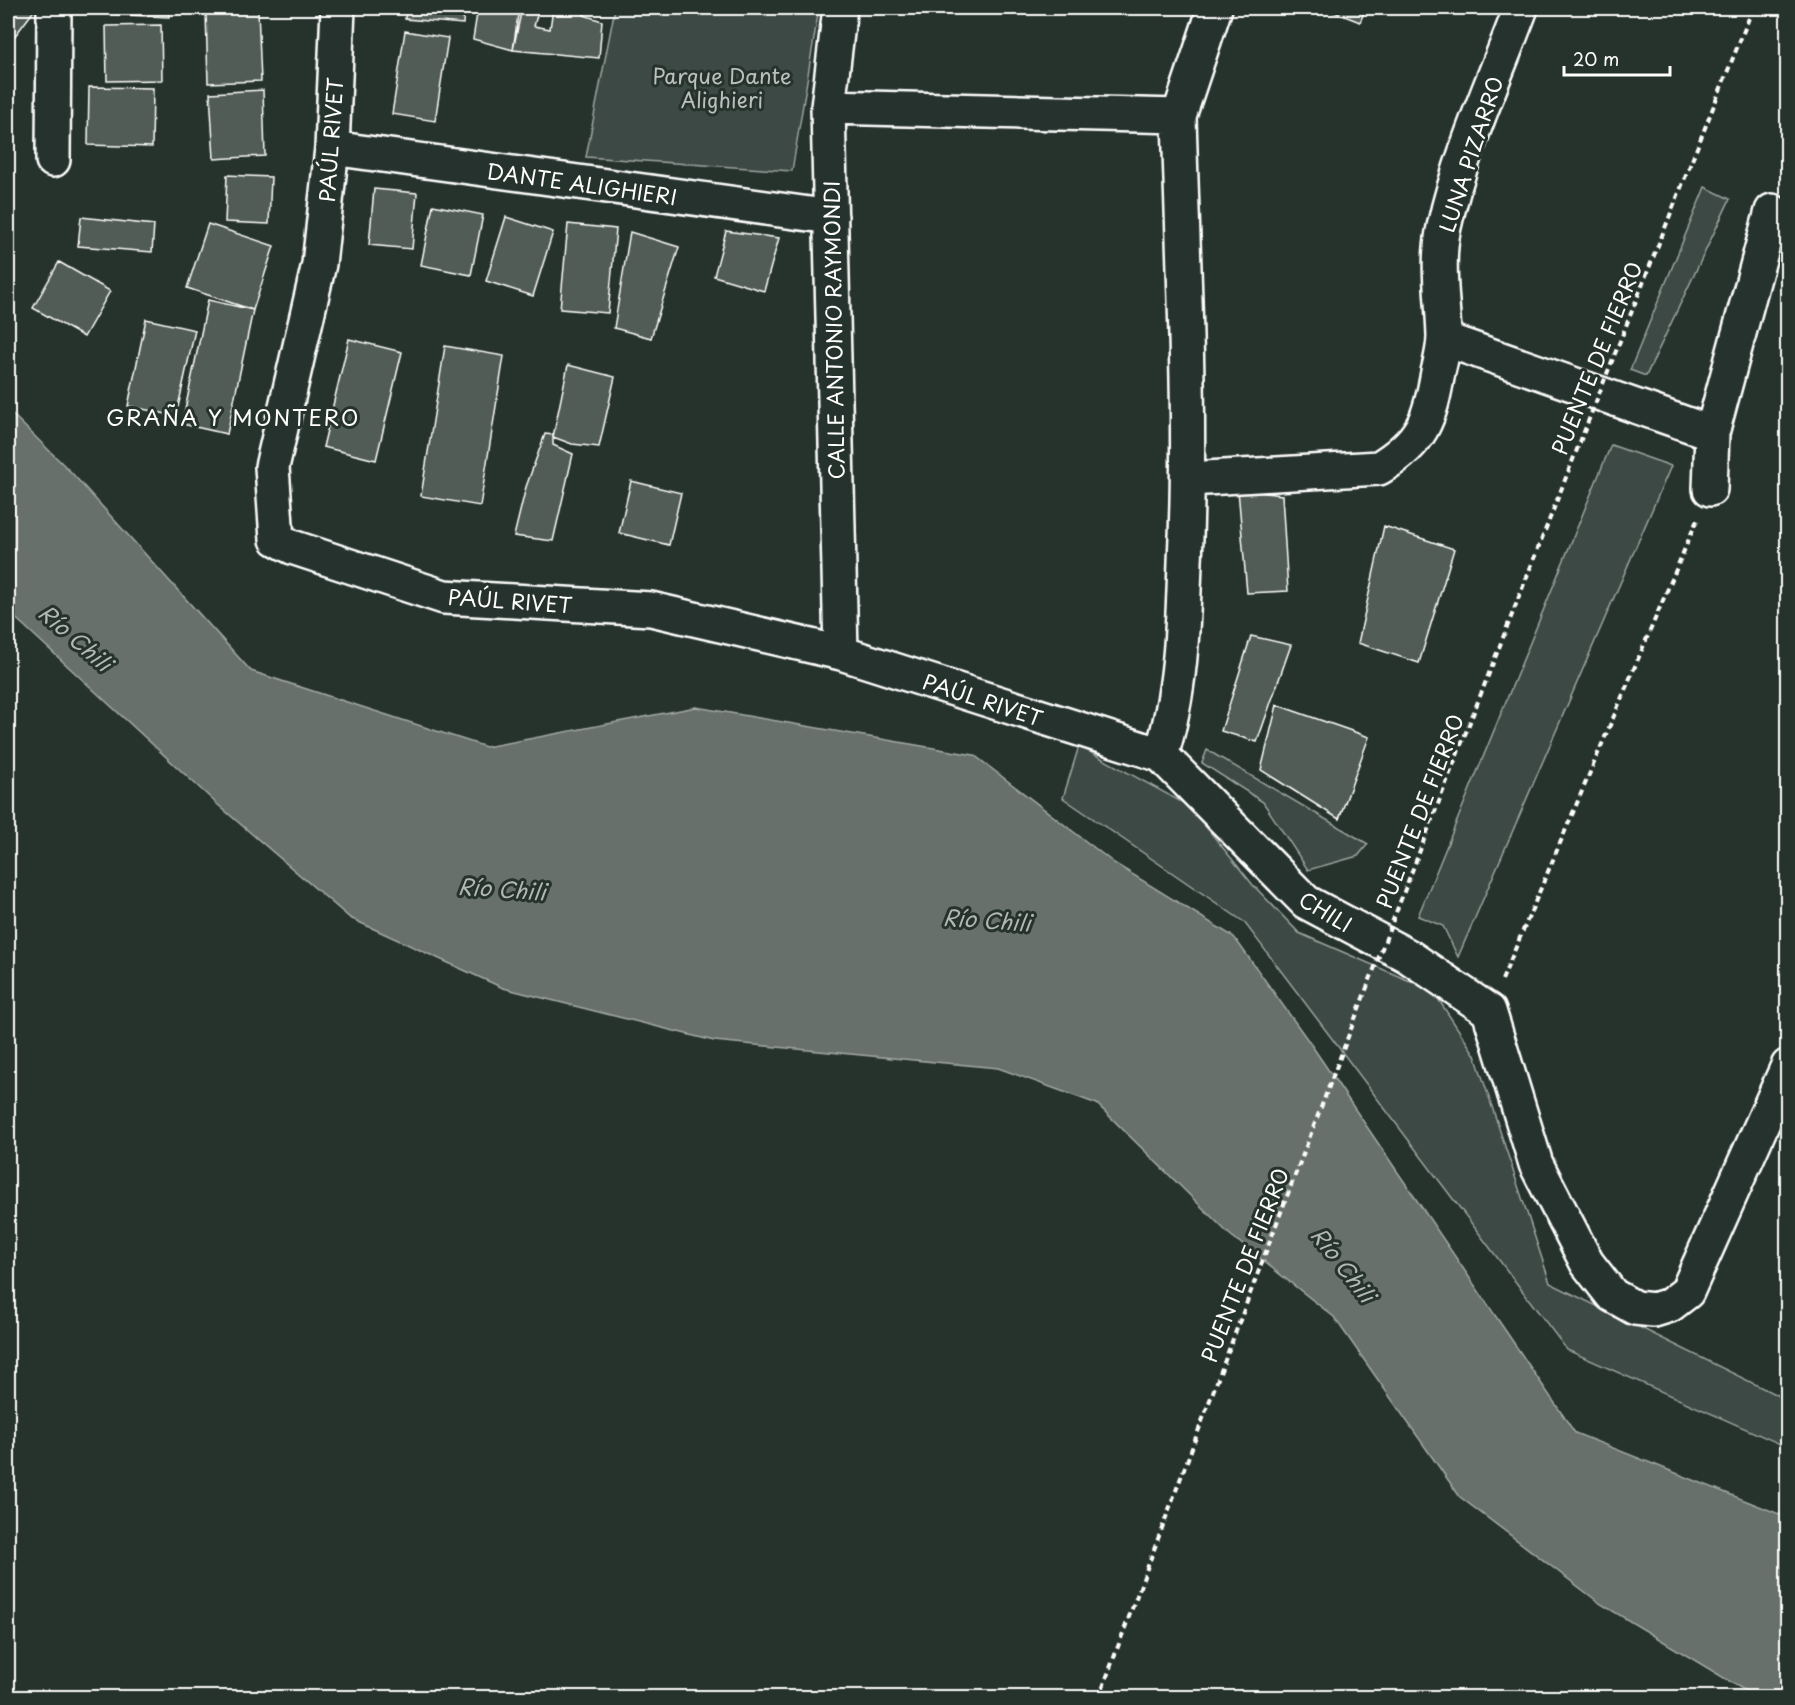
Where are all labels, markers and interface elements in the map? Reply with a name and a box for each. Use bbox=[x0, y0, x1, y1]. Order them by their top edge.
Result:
scale bar bbox=[1564, 39, 1670, 77]
text: 20 m bbox=[1573, 45, 1619, 72]
park label: Parque Dante Alighieri bbox=[653, 59, 791, 115]
street label: LUNA PIZARRO bbox=[1430, 72, 1510, 236]
street label: PAÚL RIVET bbox=[310, 77, 350, 203]
street label: DANTE ALIGHIERI bbox=[485, 154, 679, 212]
street label: CALLE ANTONIO RAYMONDI bbox=[814, 180, 852, 480]
street label: PUENTE DE FIERRO bbox=[1543, 256, 1649, 460]
district label: GRAÑA Y MONTERO bbox=[106, 400, 360, 433]
street label: PAÚL RIVET bbox=[447, 580, 573, 620]
water label: Río Chili bbox=[32, 596, 123, 681]
street label: PAÚL RIVET bbox=[919, 665, 1047, 733]
street label: PUENTE DE FIERRO bbox=[1367, 709, 1471, 913]
water label: Río Chili bbox=[457, 868, 551, 908]
street label: CHILI bbox=[1293, 883, 1359, 939]
water label: Río Chili bbox=[942, 899, 1036, 939]
street label: PUENTE DE FIERRO bbox=[1192, 1163, 1296, 1367]
water label: Río Chili bbox=[1304, 1219, 1386, 1312]

